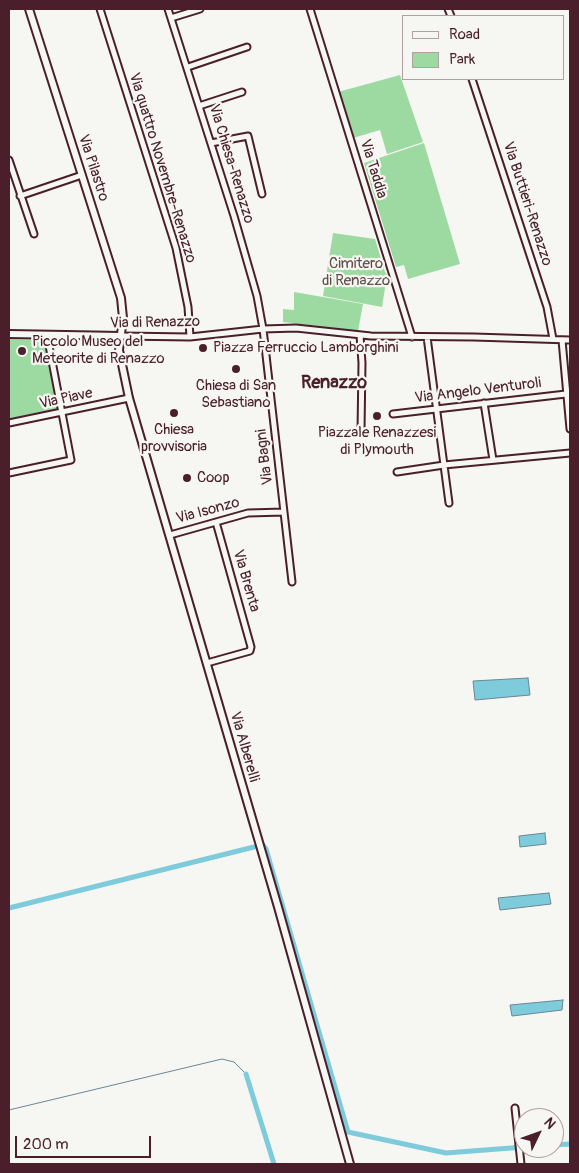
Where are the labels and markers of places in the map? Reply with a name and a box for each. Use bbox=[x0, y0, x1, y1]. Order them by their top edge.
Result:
place label: Piccolo Museo del Meteorite di Renazzo bbox=[32, 333, 165, 368]
place label: Piazza Ferruccio Lamborghini bbox=[213, 339, 398, 357]
marker: Piazza Ferruccio Lamborghini bbox=[197, 342, 209, 354]
marker: Piccolo Museo del Meteorite di Renazzo bbox=[16, 345, 28, 357]
marker: Chiesa di San Sebastiano bbox=[230, 363, 242, 375]
place label: Chiesa di San Sebastiano bbox=[196, 377, 276, 412]
marker: Chiesa provvisoria bbox=[168, 407, 180, 419]
marker: Piazzale Renazzesi di Plymouth bbox=[371, 410, 383, 422]
place label: Chiesa provvisoria bbox=[141, 421, 207, 456]
place label: Piazzale Renazzesi di Plymouth bbox=[318, 424, 436, 459]
place label: Coop bbox=[197, 469, 230, 487]
marker: Coop bbox=[181, 472, 193, 484]

